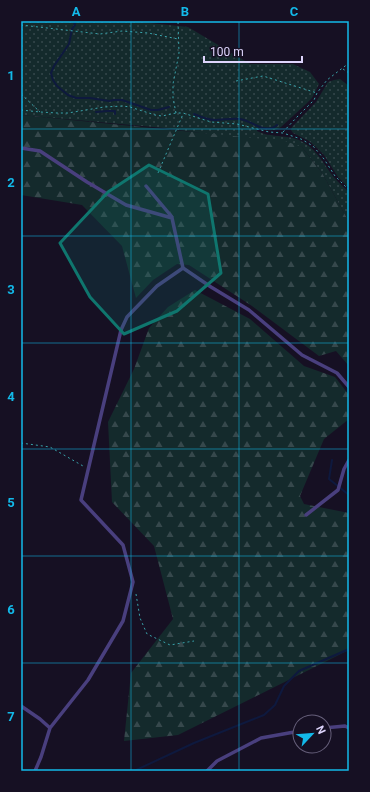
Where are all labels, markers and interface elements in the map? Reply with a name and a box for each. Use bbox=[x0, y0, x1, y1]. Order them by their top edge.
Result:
text: A bbox=[72, 4, 81, 19]
text: B bbox=[181, 4, 189, 19]
text: C bbox=[290, 4, 299, 19]
scale bar bbox=[204, 38, 302, 64]
text: 100 m bbox=[210, 45, 244, 59]
text: 1 bbox=[7, 68, 15, 83]
text: 2 bbox=[7, 175, 15, 190]
text: 3 bbox=[7, 282, 15, 297]
text: 4 bbox=[7, 389, 15, 404]
text: 5 bbox=[7, 495, 15, 510]
text: 6 bbox=[7, 602, 15, 617]
text: 7 bbox=[7, 709, 15, 724]
north arrow bbox=[292, 714, 332, 754]
text: N bbox=[313, 723, 328, 736]

